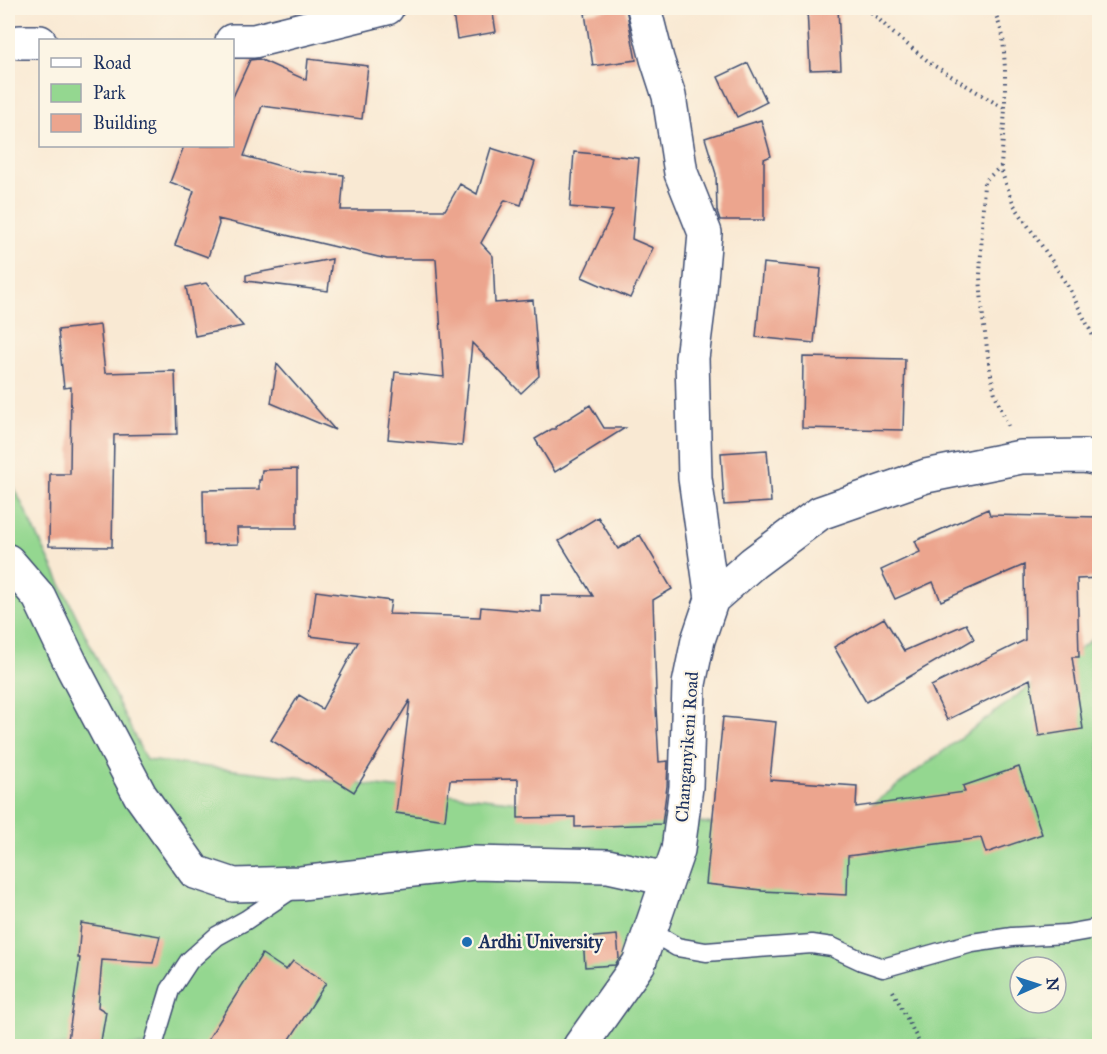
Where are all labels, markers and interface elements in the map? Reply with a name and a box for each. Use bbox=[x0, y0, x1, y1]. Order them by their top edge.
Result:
legend bbox=[39, 39, 234, 147]
text: Road bbox=[93, 52, 131, 74]
text: Park bbox=[93, 82, 126, 104]
text: Building bbox=[93, 112, 157, 135]
street label: Changanyikeni Road bbox=[671, 671, 704, 823]
place label: Ardhi University bbox=[478, 931, 604, 954]
marker: Ardhi University bbox=[460, 935, 474, 949]
north arrow bbox=[1008, 955, 1068, 1015]
text: N bbox=[1043, 977, 1062, 992]

